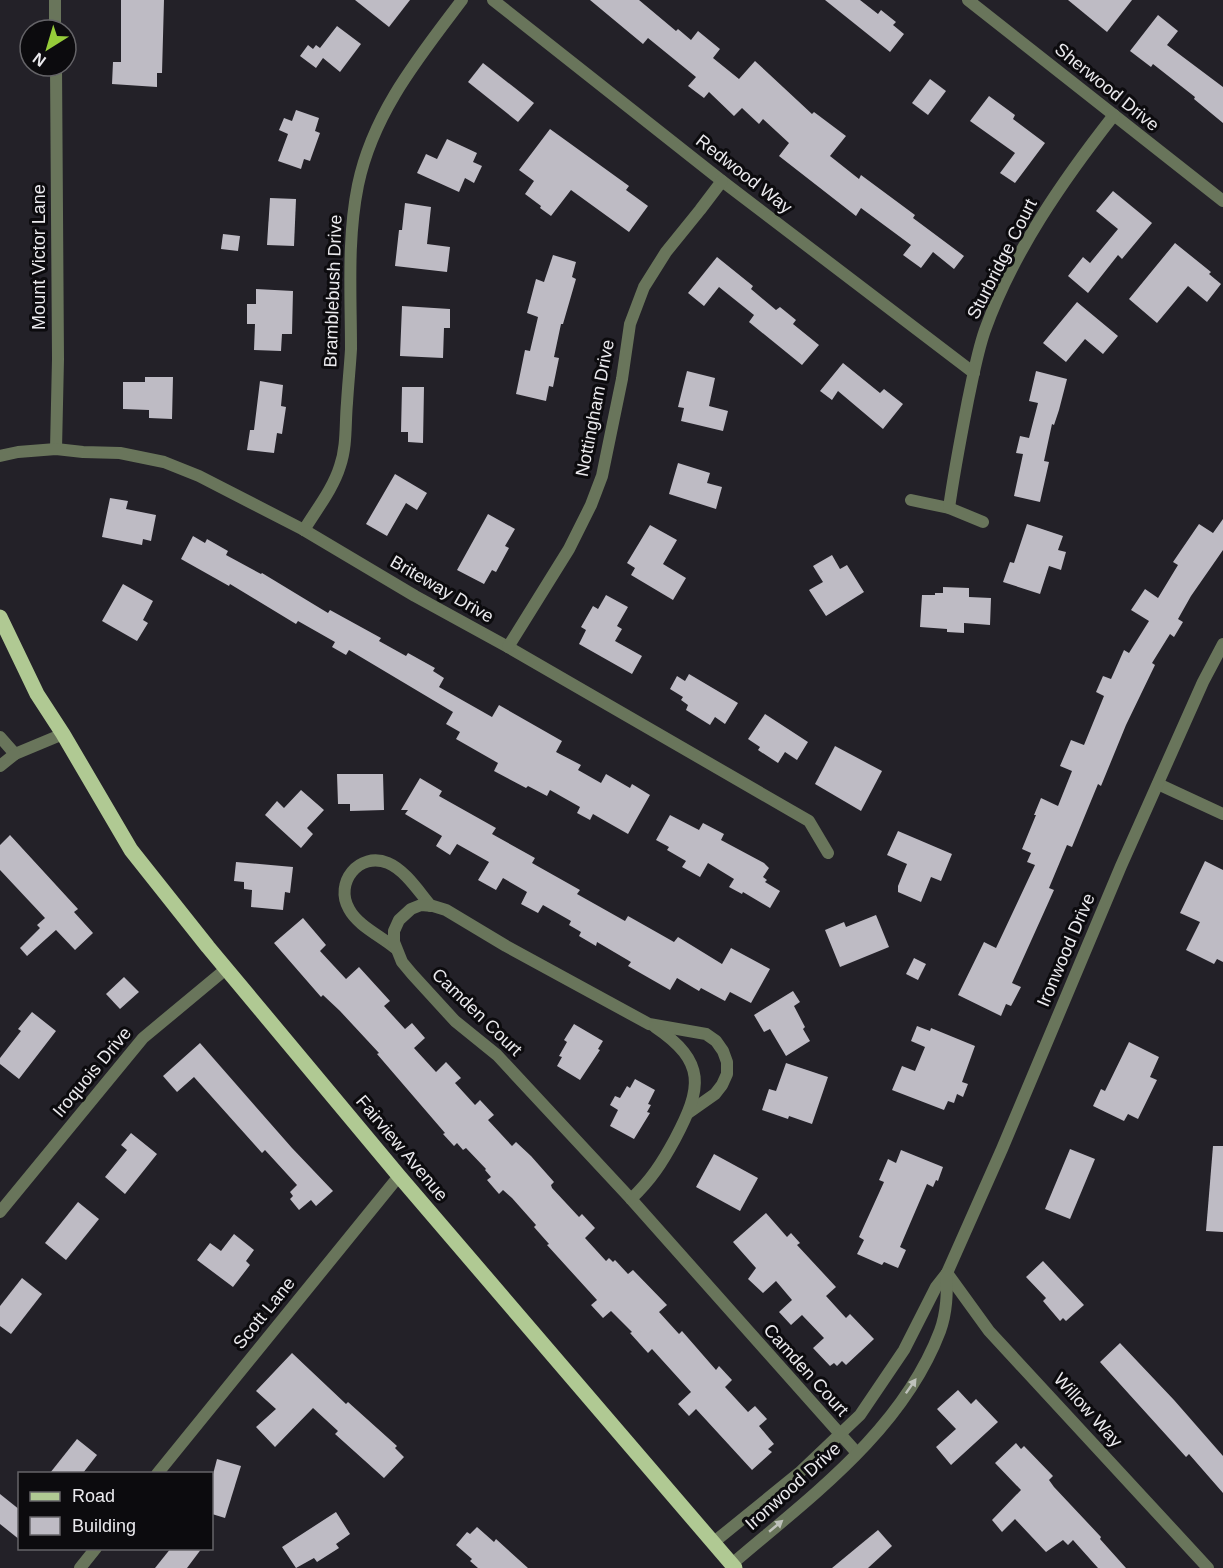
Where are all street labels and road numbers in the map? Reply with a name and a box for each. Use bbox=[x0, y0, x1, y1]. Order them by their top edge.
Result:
street label: Sherwood Drive bbox=[1051, 39, 1163, 135]
street label: Redwood Way bbox=[692, 130, 796, 218]
street label: Mount Victor Lane bbox=[29, 184, 49, 330]
street label: Sturbridge Court bbox=[963, 196, 1041, 322]
street label: Bramblebush Drive bbox=[320, 214, 346, 368]
street label: Nottingham Drive bbox=[572, 338, 618, 478]
street label: Briteway Drive bbox=[387, 551, 497, 627]
street label: Ironwood Drive bbox=[1033, 890, 1099, 1010]
street label: Camden Court bbox=[428, 964, 526, 1060]
street label: Iroquois Drive bbox=[49, 1023, 135, 1121]
street label: Fairview Avenue bbox=[352, 1091, 452, 1205]
street label: Scott Lane bbox=[229, 1273, 299, 1353]
street label: Camden Court bbox=[759, 1320, 853, 1420]
street label: Willow Way bbox=[1050, 1369, 1126, 1451]
street label: Ironwood Drive bbox=[741, 1438, 845, 1534]

